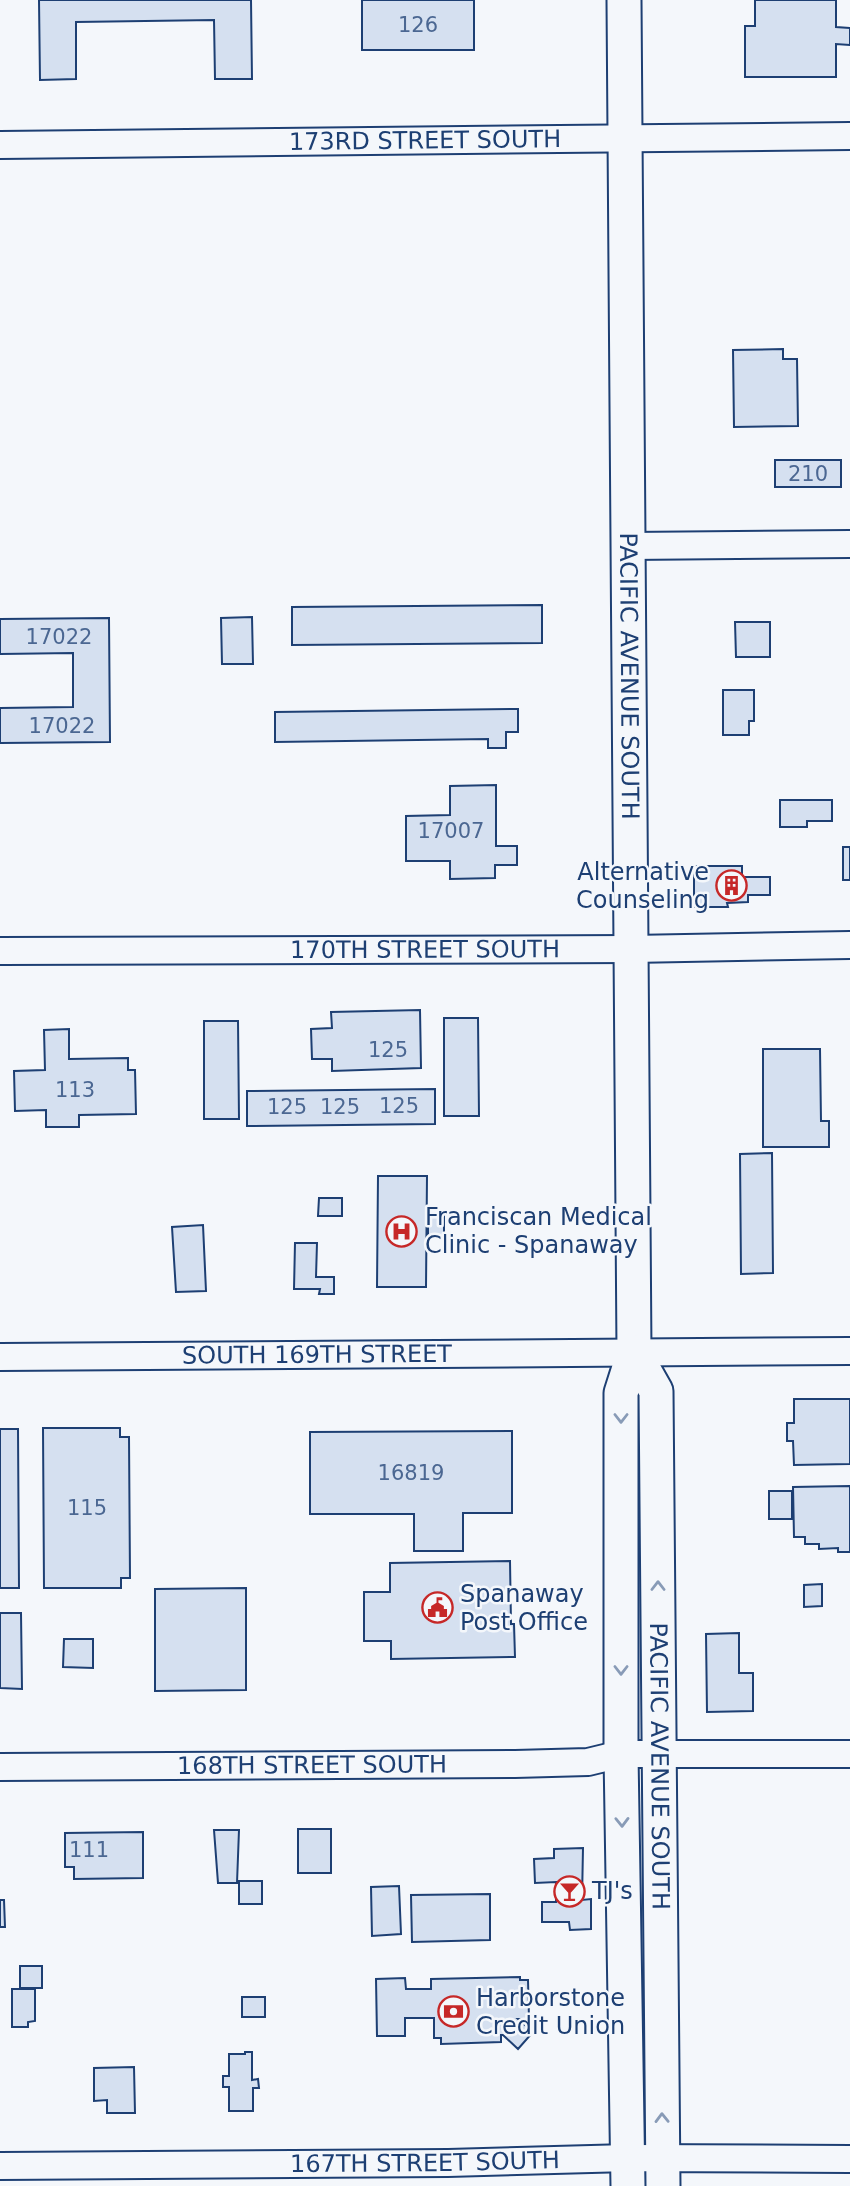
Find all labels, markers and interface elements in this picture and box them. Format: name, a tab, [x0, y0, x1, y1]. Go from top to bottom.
house number: 126	[398, 13, 438, 37]
street label: 173RD STREET SOUTH	[289, 125, 561, 156]
house number: 210	[788, 462, 828, 486]
street label: PACIFIC AVENUE SOUTH	[614, 532, 644, 820]
house number: 17022	[26, 625, 92, 649]
house number: 17022	[29, 714, 95, 738]
house number: 17007	[418, 819, 484, 843]
place label: Alternative Counseling	[576, 858, 709, 914]
building icon: Alternative Counseling	[715, 869, 749, 903]
street label: 170TH STREET SOUTH	[290, 935, 560, 964]
house number: 125	[368, 1038, 408, 1062]
house number: 113	[55, 1078, 95, 1102]
house number: 125	[379, 1094, 419, 1118]
house number: 125	[267, 1095, 307, 1119]
house number: 125	[320, 1095, 360, 1119]
place label: Franciscan Medical Clinic - Spanaway	[425, 1203, 652, 1259]
hospital icon: Franciscan Medical Clinic - Spanaway	[385, 1214, 419, 1248]
street label: SOUTH 169TH STREET	[182, 1340, 452, 1370]
one-way arrow	[613, 1413, 629, 1424]
house number: 16819	[378, 1461, 444, 1485]
house number: 115	[67, 1496, 107, 1520]
place label: Spanaway Post Office	[460, 1580, 588, 1636]
one-way arrow	[650, 1581, 666, 1591]
public building icon: Spanaway Post Office	[420, 1591, 454, 1625]
street label: PACIFIC AVENUE SOUTH	[644, 1622, 675, 1910]
one-way arrow	[613, 1665, 629, 1676]
street label: 168TH STREET SOUTH	[177, 1750, 447, 1780]
one-way arrow	[614, 1817, 630, 1828]
house number: 111	[69, 1838, 109, 1862]
bar icon: TJ's	[552, 1874, 586, 1908]
place label: TJ's	[591, 1877, 633, 1905]
place label: Harborstone Credit Union	[476, 1984, 625, 2040]
bank icon: Harborstone Credit Union	[436, 1995, 470, 2029]
one-way arrow	[654, 2112, 670, 2123]
street label: 167TH STREET SOUTH	[290, 2146, 560, 2178]

